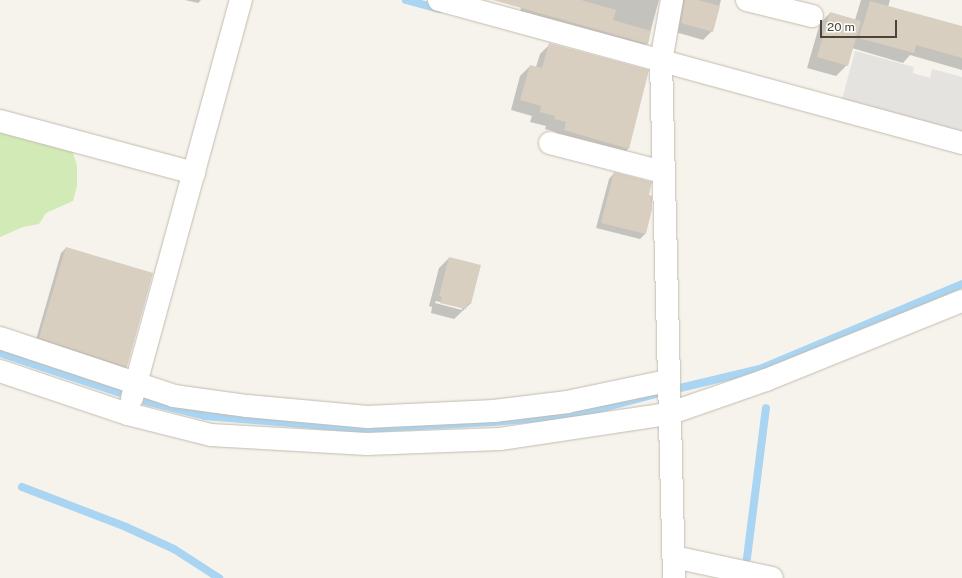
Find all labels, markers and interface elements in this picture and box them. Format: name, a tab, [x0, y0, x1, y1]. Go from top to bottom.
scale bar	[822, 12, 899, 38]
text: 20 m	[827, 20, 855, 34]

